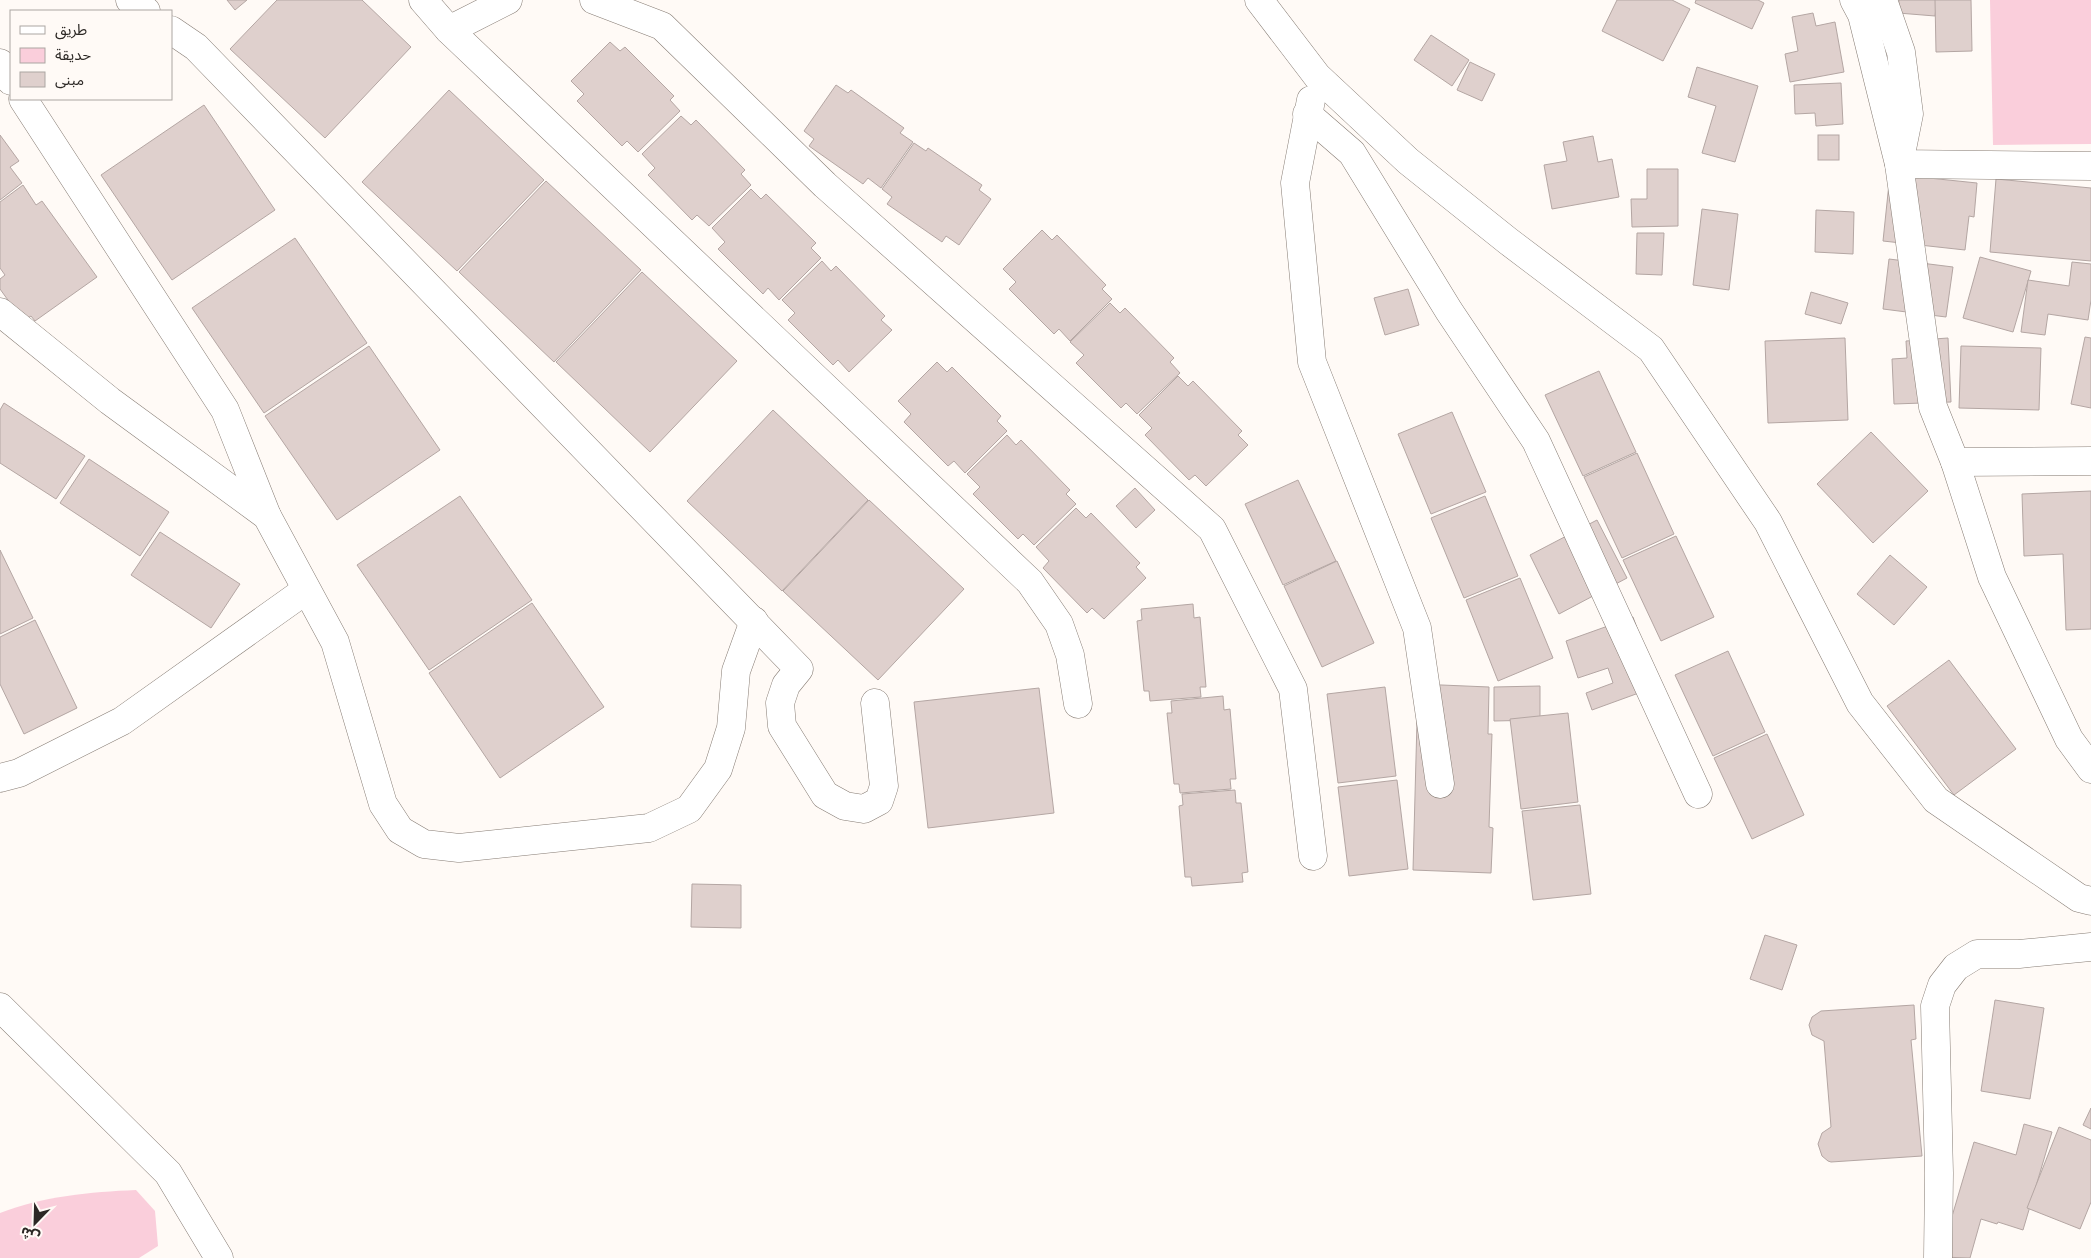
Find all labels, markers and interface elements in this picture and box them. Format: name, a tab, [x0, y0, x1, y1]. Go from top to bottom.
legend	[10, 10, 172, 100]
text: طريق	[55, 20, 87, 40]
text: حديقة	[55, 45, 91, 63]
text: مبنى	[55, 70, 84, 89]
north arrow	[10, 1198, 60, 1248]
text: ش	[18, 1224, 42, 1247]

